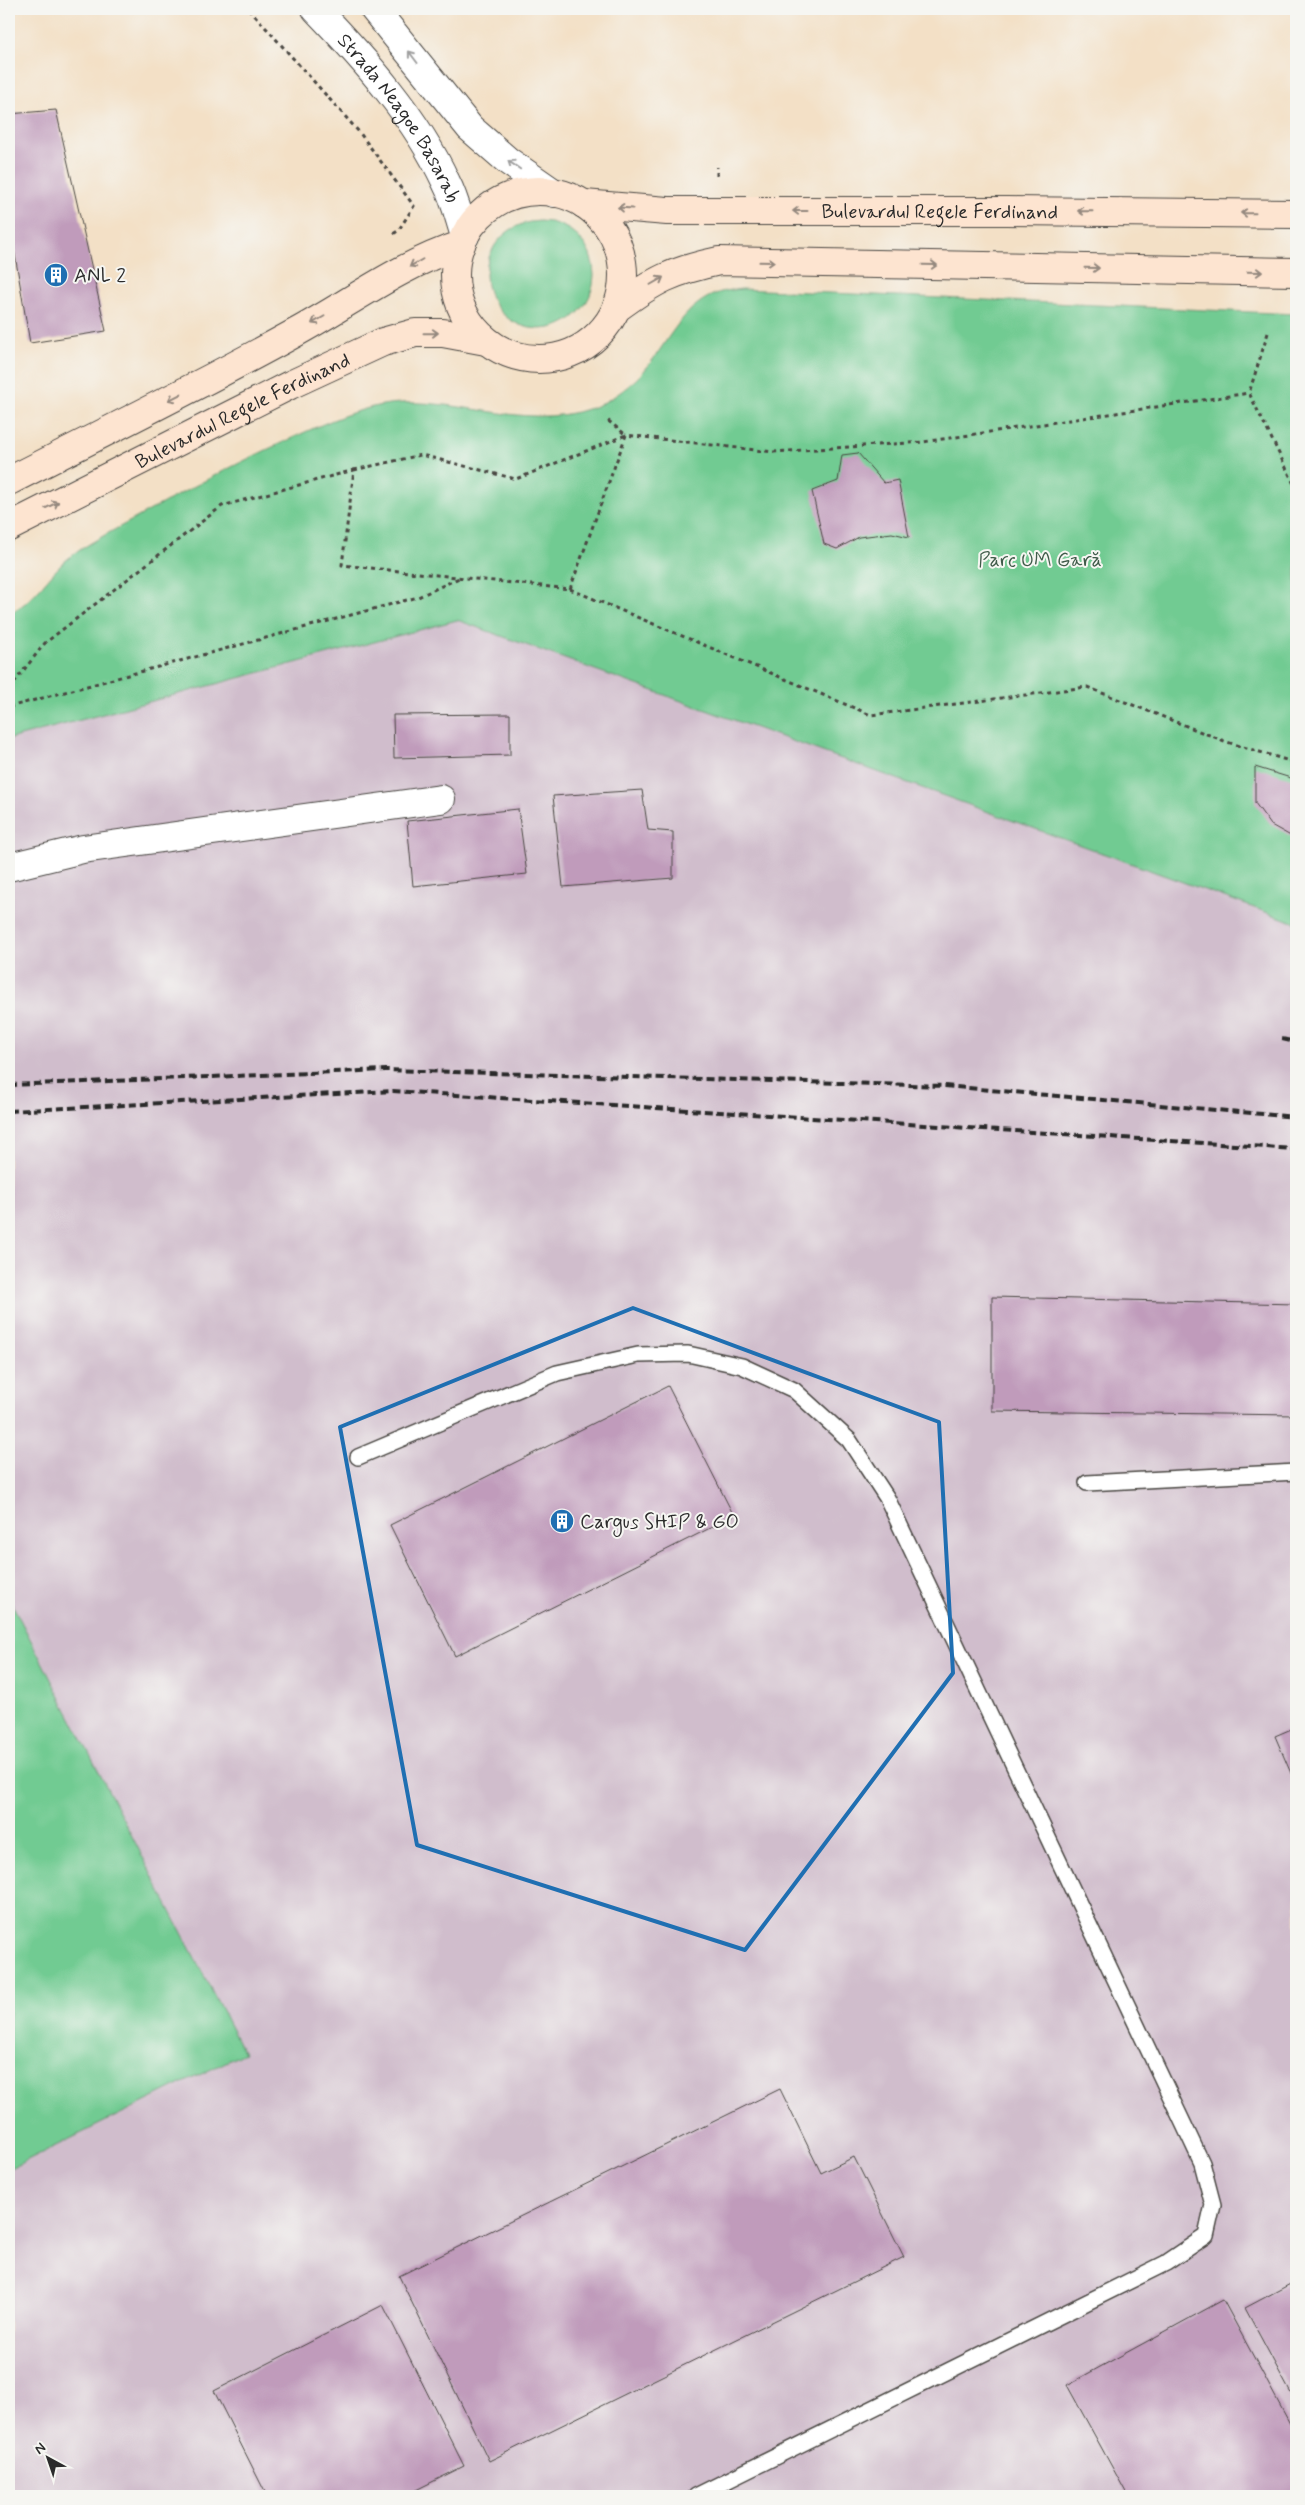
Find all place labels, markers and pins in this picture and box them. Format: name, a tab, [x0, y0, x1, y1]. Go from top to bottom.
building icon: ANL 2	[43, 262, 69, 288]
place label: ANL 2	[74, 263, 126, 290]
building icon: Cargus SHIP & GO	[549, 1508, 575, 1534]
place label: Cargus SHIP & GO	[580, 1509, 739, 1537]

